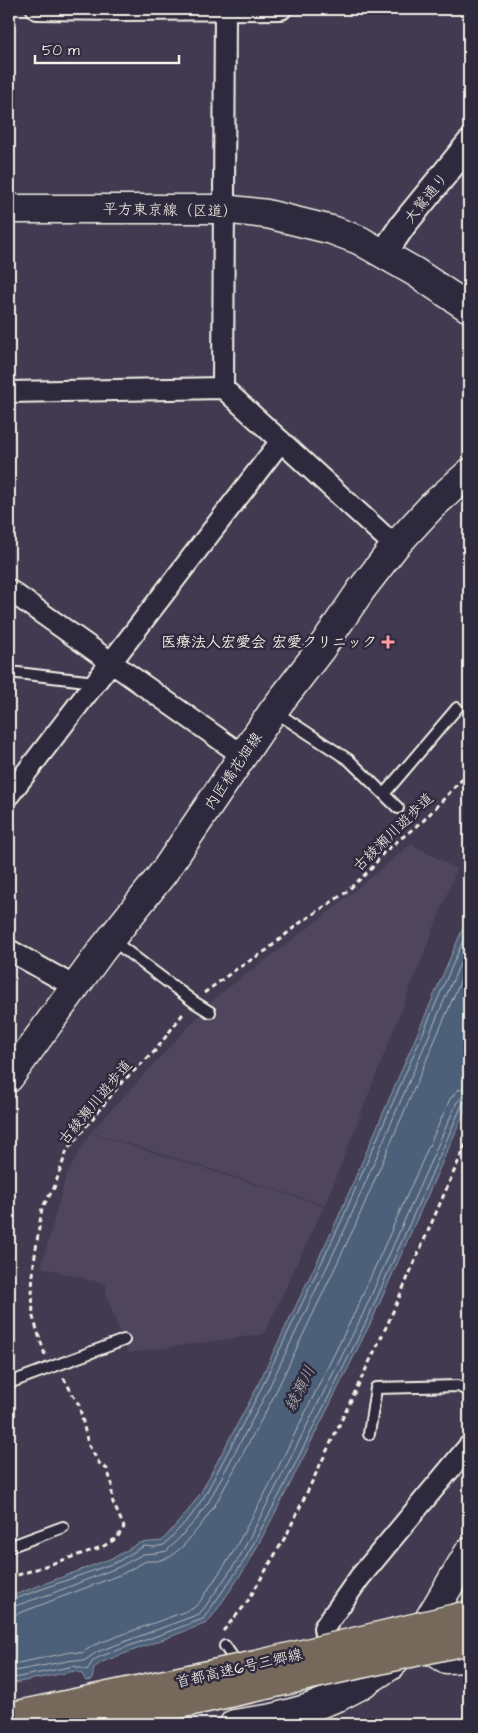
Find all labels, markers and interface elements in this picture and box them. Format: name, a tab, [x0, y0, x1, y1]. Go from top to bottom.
scale bar	[35, 32, 179, 64]
text: 50 m	[42, 40, 80, 61]
street label: 大鷲通り	[399, 168, 453, 228]
street label: 平方東京線（区道）	[102, 199, 238, 222]
place label: 医療法人宏愛会 宏愛クリニック	[161, 632, 377, 653]
marker: 医療法人宏愛会 宏愛クリニック	[381, 635, 395, 649]
street label: 内匠橋花畑線	[200, 728, 267, 814]
street label: 古綾瀬川遊歩道	[348, 788, 438, 876]
street label: 古綾瀬川遊歩道	[54, 1055, 137, 1149]
water label: 綾瀬川	[279, 1362, 321, 1415]
street label: 首都高速6号三郷線	[174, 1644, 305, 1693]

